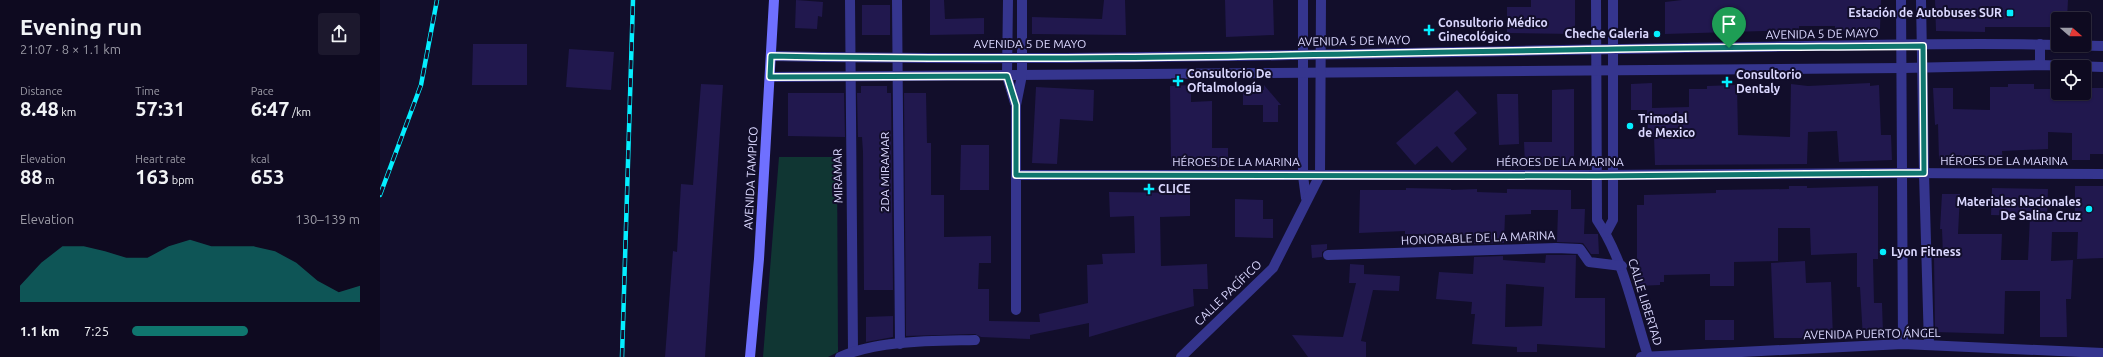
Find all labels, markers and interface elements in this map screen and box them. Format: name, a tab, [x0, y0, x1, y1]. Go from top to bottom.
place label: Estación de Autobuses SUR	[1848, 6, 2002, 19]
pin	[1712, 7.0, 1746, 48]
marker: Estación de Autobuses SUR	[2005, 8, 2015, 18]
north arrow	[2051, 12, 2091, 52]
map controls	[2051, 12, 2091, 100]
button: share	[318, 13, 360, 55]
icon: arrive	[1718, 13, 1740, 35]
text: Evening run	[20, 14, 142, 39]
place label: Consultorio Médico Ginecológico	[1438, 16, 1548, 43]
marker: Consultorio Médico Ginecológico	[1423, 24, 1435, 36]
street label: AVENIDA 5 DE MAYO	[1765, 26, 1878, 41]
place label: Cheche Galeria	[1565, 27, 1649, 40]
marker: Cheche Galeria	[1652, 29, 1662, 39]
street label: AVENIDA 5 DE MAYO	[1297, 33, 1410, 48]
street label: AVENIDA 5 DE MAYO	[974, 37, 1086, 50]
text: 21:07 · 8 × 1.1 km	[20, 42, 121, 56]
button: locate	[2051, 60, 2091, 100]
place label: Consultorio De Oftalmología	[1187, 67, 1271, 94]
place label: Consultorio Dentaly	[1736, 68, 1802, 95]
marker: Consultorio De Oftalmología	[1172, 75, 1184, 87]
marker: Consultorio Dentaly	[1721, 76, 1733, 88]
text: Distance	[20, 85, 63, 97]
text: Time	[135, 85, 160, 97]
text: Pace	[251, 85, 274, 97]
text: 8.48	[20, 97, 59, 120]
text: 57:31	[135, 97, 185, 120]
text: 6:47	[251, 97, 289, 120]
text: km	[59, 106, 76, 118]
text: /km	[289, 106, 311, 118]
place label: Trimodal de Mexico	[1638, 112, 1695, 139]
marker: Trimodal de Mexico	[1625, 121, 1635, 131]
street label: AVENIDA TAMPICO	[741, 126, 760, 230]
street label: 2DA MIRAMAR	[878, 131, 891, 212]
street label: MIRAMAR	[831, 148, 844, 204]
text: Elevation	[20, 153, 66, 165]
text: Heart rate	[135, 153, 186, 165]
text: kcal	[251, 153, 270, 165]
street label: HÉROES DE LA MARINA	[1940, 154, 2068, 167]
street label: HÉROES DE LA MARINA	[1172, 155, 1300, 168]
street label: HÉROES DE LA MARINA	[1496, 155, 1624, 168]
text: 88	[20, 165, 43, 188]
text: 163	[135, 165, 169, 188]
text: 653	[251, 165, 285, 188]
text: m	[43, 174, 55, 186]
text: bpm	[169, 174, 194, 186]
place label: CLICE	[1158, 182, 1191, 195]
marker: CLICE	[1143, 183, 1155, 195]
place label: Materiales Nacionales De Salina Cruz	[1956, 195, 2081, 222]
marker: Materiales Nacionales De Salina Cruz	[2084, 204, 2094, 214]
text: Elevation	[20, 212, 74, 226]
text: 130–139 m	[295, 212, 360, 226]
street label: HONORABLE DE LA MARINA	[1401, 228, 1556, 247]
place label: Lyon Fitness	[1891, 245, 1961, 258]
marker: Lyon Fitness	[1878, 247, 1888, 257]
street label: CALLE PACÍFICO	[1192, 257, 1264, 328]
street label: CALLE LIBERTAD	[1626, 257, 1665, 347]
text: 1.1 km	[20, 324, 59, 338]
text: 7:25	[84, 324, 109, 338]
street label: AVENIDA PUERTO ÁNGEL	[1803, 326, 1941, 341]

